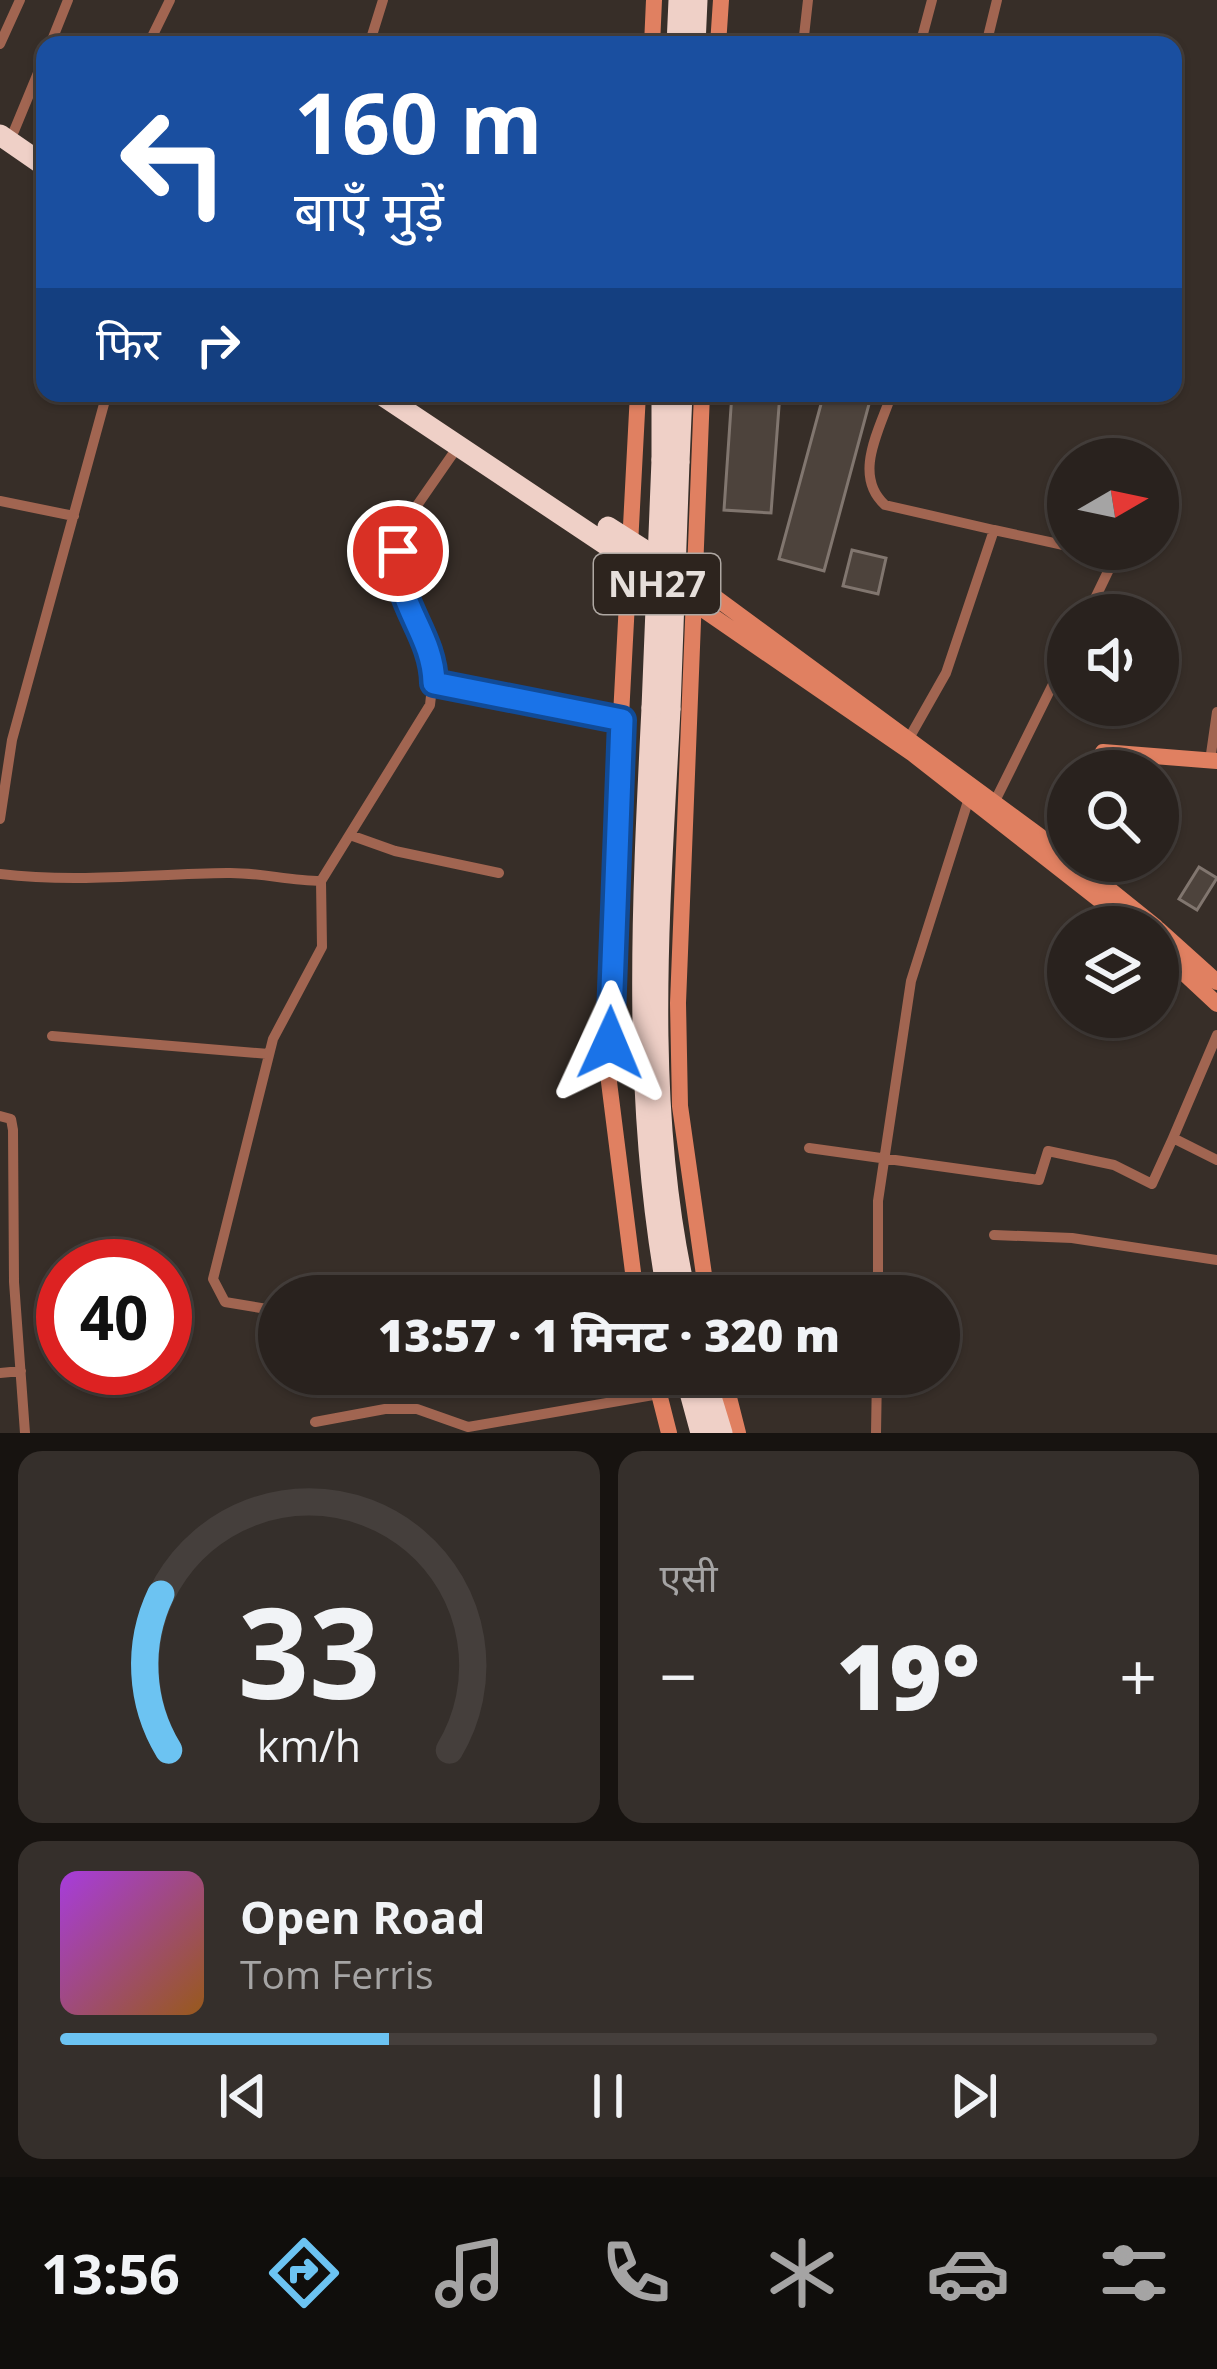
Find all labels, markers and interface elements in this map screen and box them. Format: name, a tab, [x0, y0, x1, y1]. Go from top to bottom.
text: 160 m	[294, 64, 542, 179]
icon: left	[96, 84, 252, 240]
text: बाएँ मुड़ें	[294, 173, 444, 247]
text: फिर	[96, 312, 161, 373]
icon: right	[185, 312, 251, 378]
north arrow	[1047, 438, 1179, 570]
map controls	[1047, 438, 1179, 1038]
pin	[347, 500, 449, 602]
icon: arrive	[365, 518, 431, 584]
road number: NH27	[594, 554, 720, 614]
button: sound	[1047, 594, 1179, 726]
button: search	[1047, 750, 1179, 882]
button: layers	[1047, 906, 1179, 1038]
position arrow	[547, 980, 673, 1106]
speed limit sign: 40	[36, 1239, 192, 1395]
text: 13:57 · 1 मिनट · 320 m	[378, 1304, 840, 1365]
text: एसी	[660, 1550, 718, 1603]
text: 33	[237, 1566, 380, 1736]
text: 19°	[837, 1614, 980, 1736]
text: −	[660, 1630, 697, 1720]
text: +	[1119, 1630, 1157, 1720]
text: km/h	[257, 1716, 361, 1775]
text: Open Road	[240, 1886, 485, 1947]
text: Tom Ferris	[240, 1947, 434, 2000]
icon: previous	[210, 2063, 276, 2129]
icon: pause	[575, 2063, 641, 2129]
icon: next	[941, 2063, 1007, 2129]
icon: directions	[262, 2231, 346, 2315]
icon: music	[428, 2231, 512, 2315]
icon: phone	[594, 2231, 678, 2315]
icon: climate	[760, 2231, 844, 2315]
icon: car	[926, 2231, 1010, 2315]
icon: filters	[1092, 2231, 1176, 2315]
text: 13:56	[41, 2236, 180, 2310]

